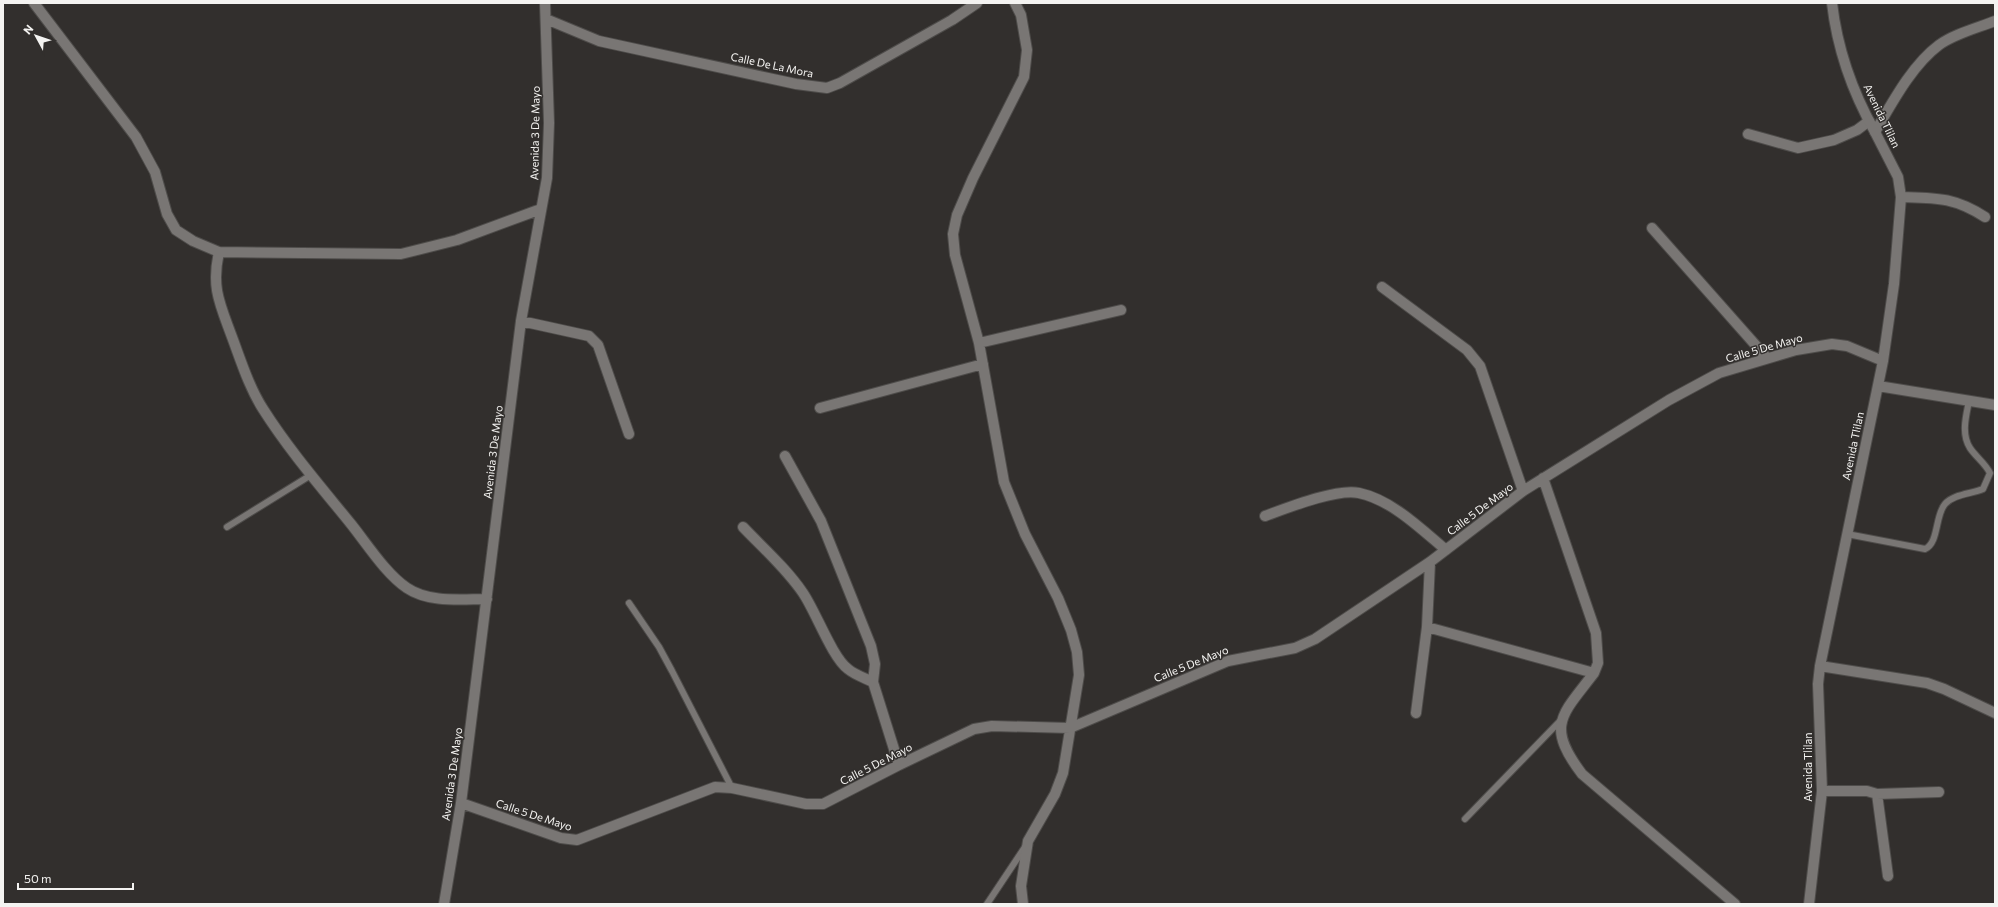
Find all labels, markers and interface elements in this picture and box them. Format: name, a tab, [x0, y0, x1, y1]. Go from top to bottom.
north arrow	[16, 16, 56, 56]
text: N	[20, 22, 36, 37]
street label: Calle De La Mora	[730, 49, 815, 80]
street label: Avenida Tlilan	[1861, 82, 1903, 150]
street label: Avenida 3 De Mayo	[527, 85, 542, 180]
street label: Calle 5 De Mayo	[1724, 330, 1804, 365]
street label: Avenida 3 De Mayo	[480, 404, 505, 500]
street label: Avenida Tlilan	[1839, 411, 1866, 481]
street label: Calle 5 De Mayo	[1444, 479, 1516, 538]
street label: Calle 5 De Mayo	[1152, 642, 1230, 684]
street label: Avenida 3 De Mayo	[439, 726, 465, 822]
street label: Avenida Tlilan	[1801, 732, 1814, 802]
street label: Calle 5 De Mayo	[837, 740, 914, 787]
street label: Calle 5 De Mayo	[494, 796, 574, 833]
scale bar	[18, 865, 133, 891]
text: 50 m	[24, 871, 52, 885]

